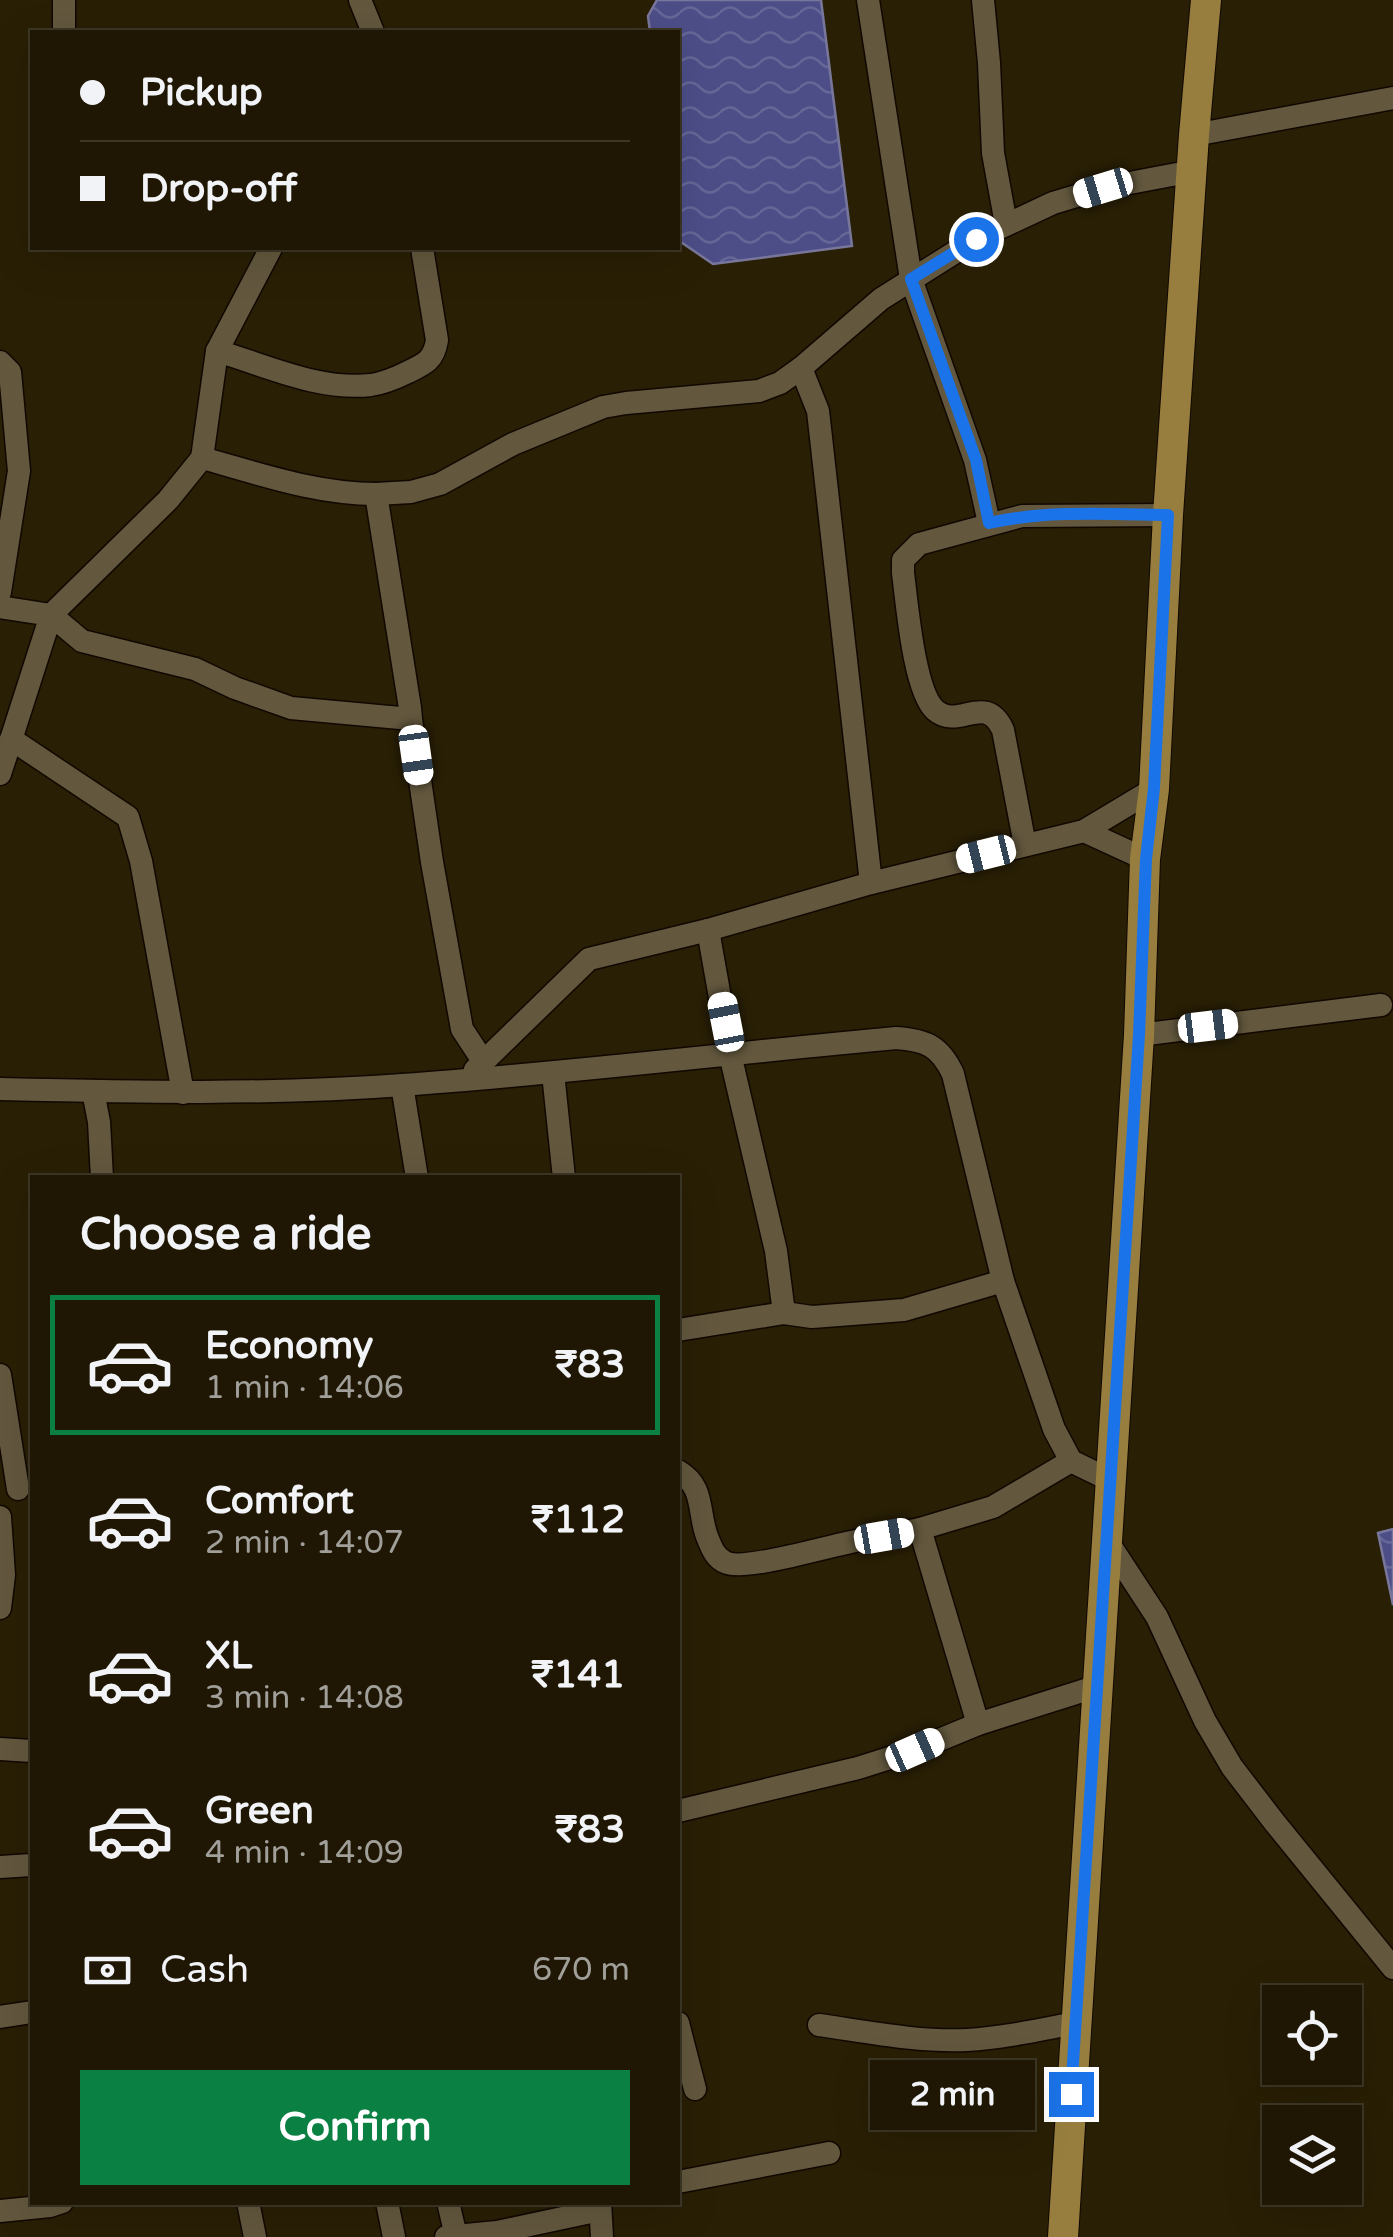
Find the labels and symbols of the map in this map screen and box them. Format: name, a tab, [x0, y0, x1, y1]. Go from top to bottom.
car	[1070, 165, 1136, 211]
route start	[954, 217, 999, 262]
car	[397, 723, 435, 787]
car	[953, 832, 1019, 876]
car	[706, 990, 746, 1054]
car	[1176, 1007, 1240, 1045]
car	[852, 1516, 916, 1556]
car	[881, 1724, 949, 1776]
callout: 2 min	[871, 2059, 1036, 2129]
route end	[1049, 2072, 1094, 2117]

